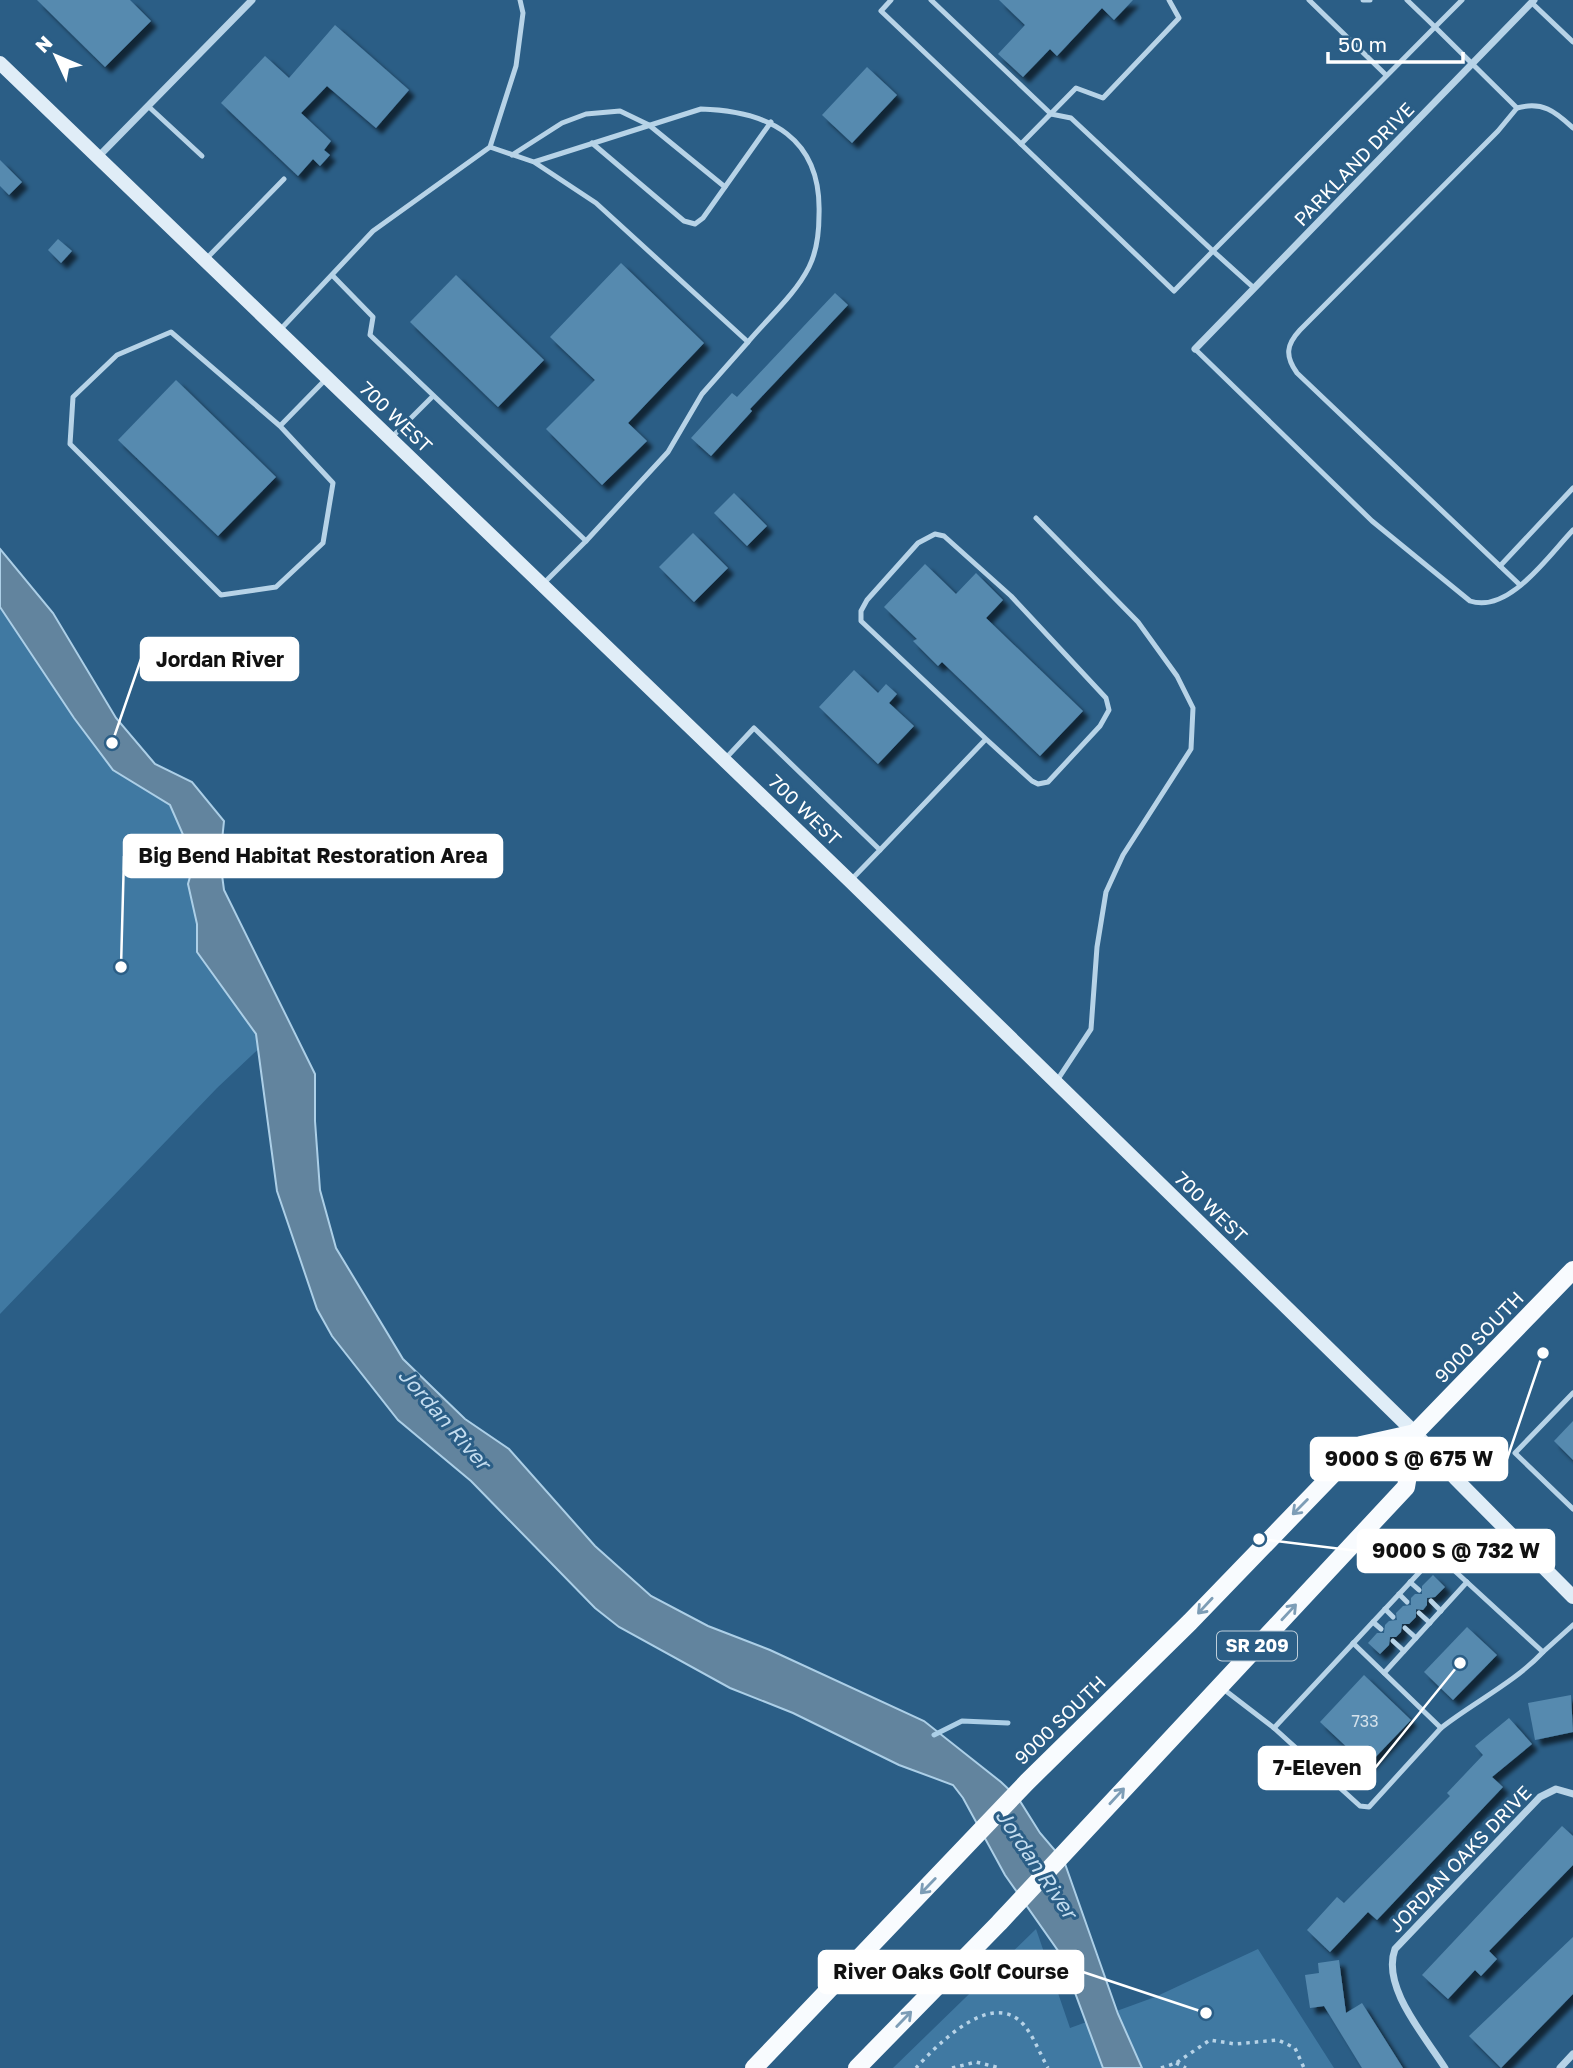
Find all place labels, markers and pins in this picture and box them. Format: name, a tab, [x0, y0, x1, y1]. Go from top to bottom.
callout: Jordan River	[141, 638, 298, 680]
callout: Big Bend Habitat Restoration Area	[124, 835, 502, 877]
callout: 9000 S @ 675 W	[1311, 1438, 1507, 1480]
callout: 9000 S @ 732 W	[1358, 1530, 1554, 1572]
callout: 7-Eleven	[1259, 1747, 1375, 1789]
callout: River Oaks Golf Course	[819, 1951, 1083, 1993]

